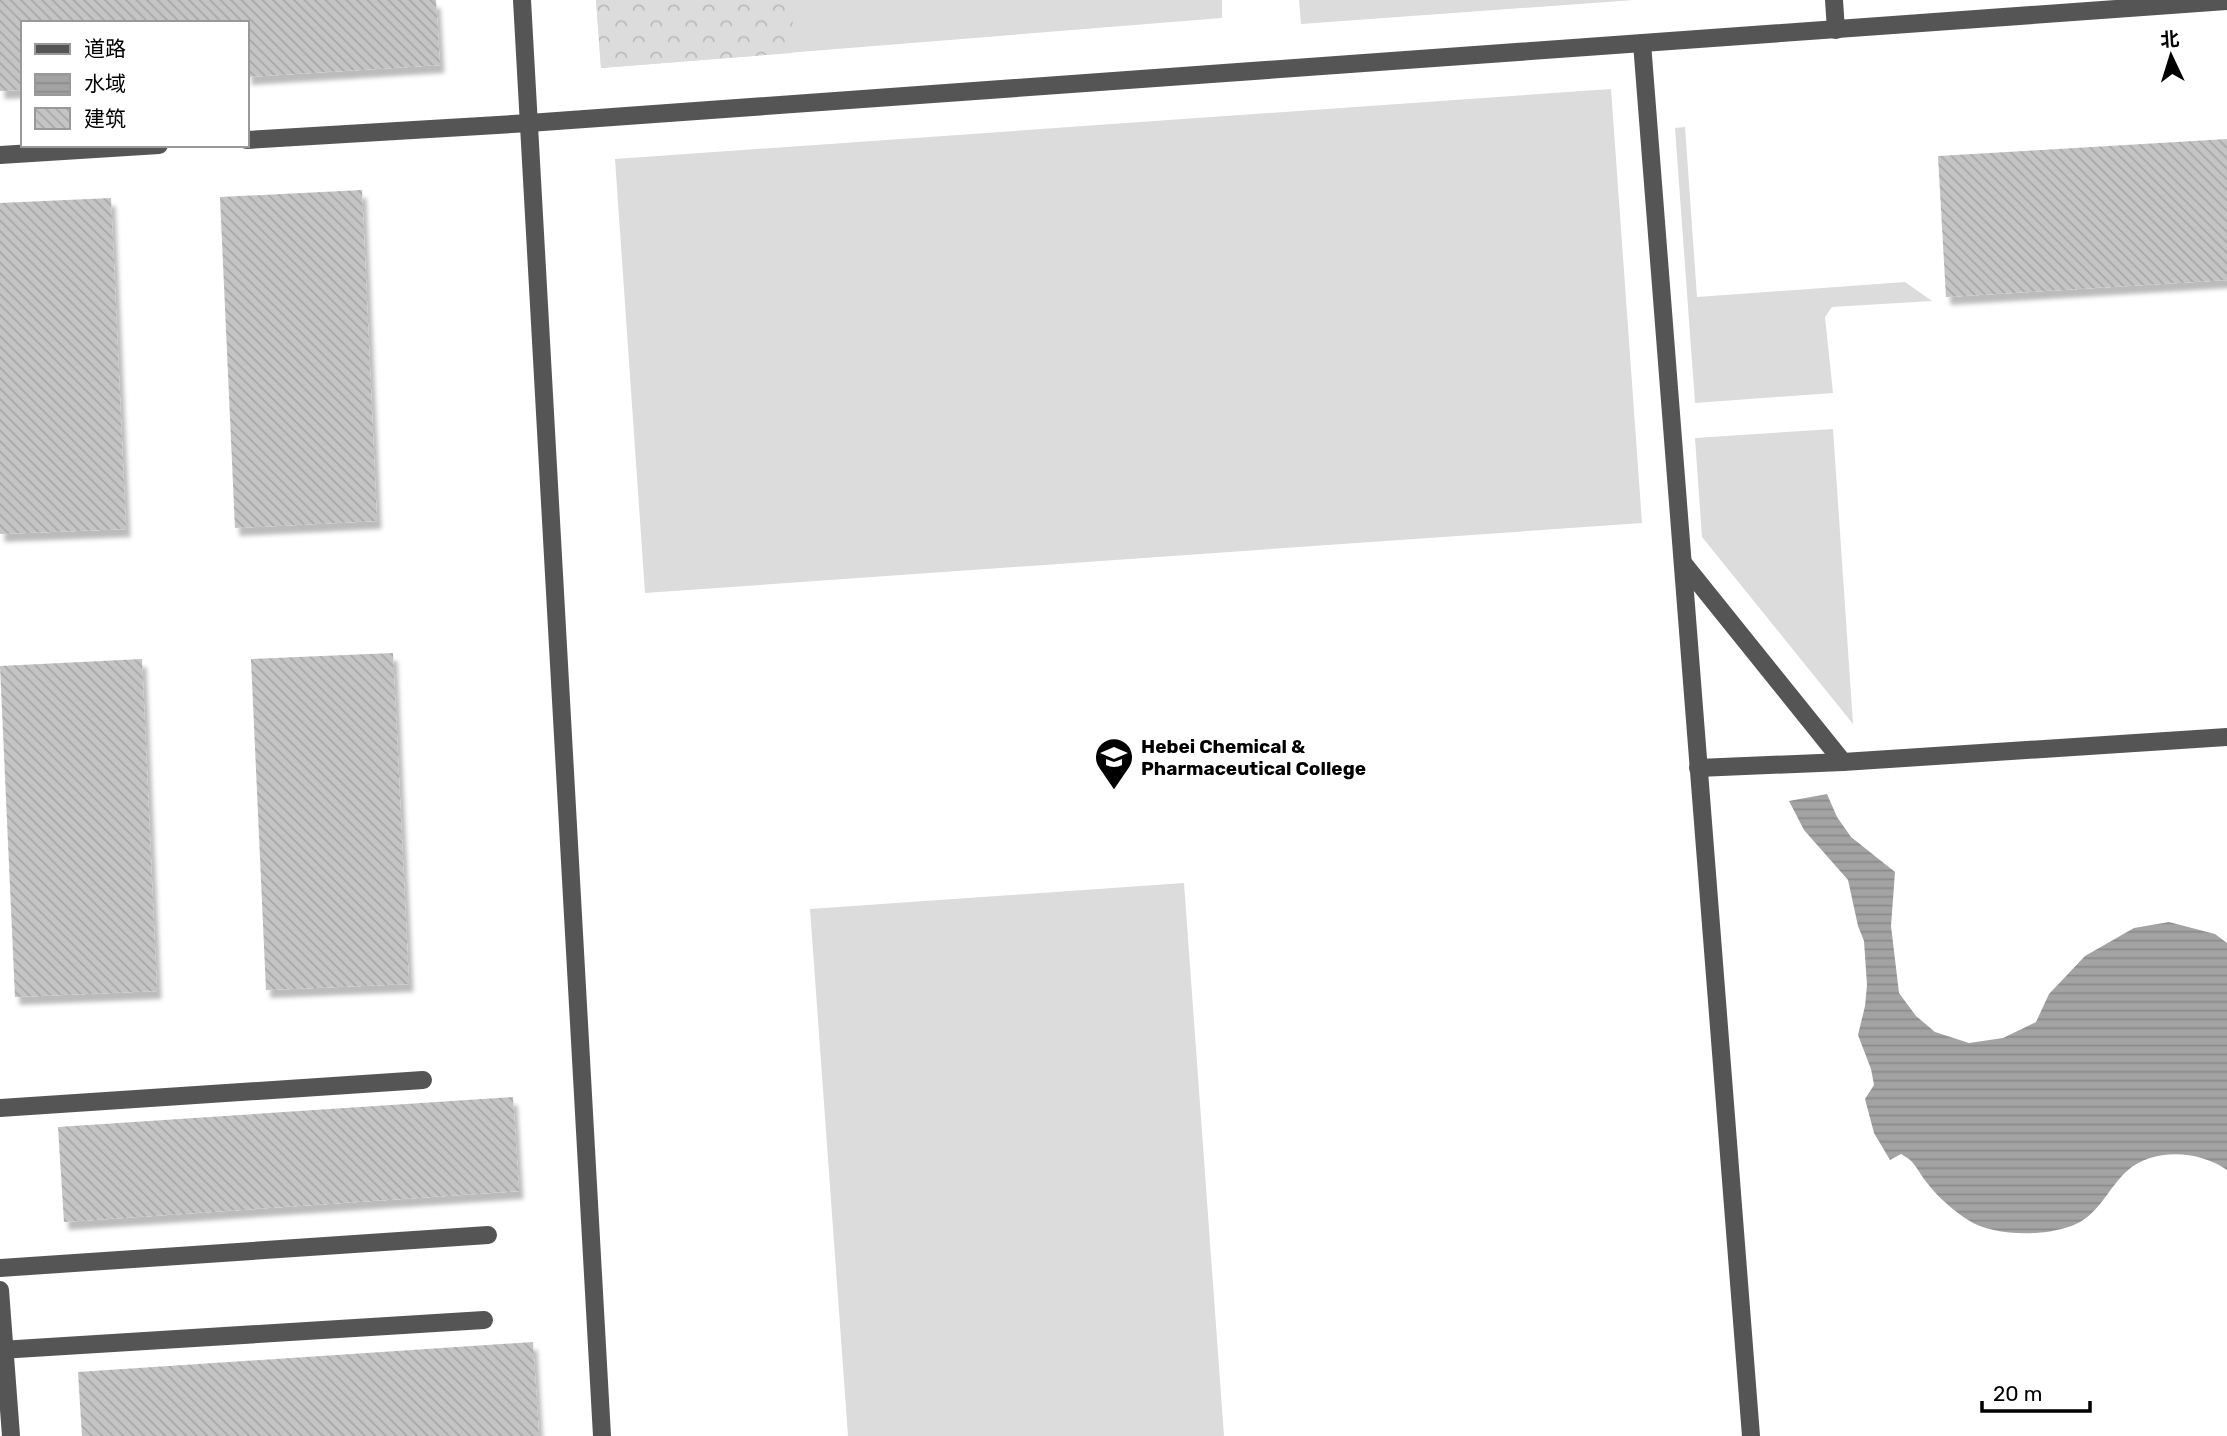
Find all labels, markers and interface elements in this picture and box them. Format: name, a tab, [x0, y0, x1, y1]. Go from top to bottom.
legend	[21, 21, 248, 147]
north arrow	[2136, 21, 2206, 91]
text: 北	[2160, 27, 2180, 52]
text: 道路	[84, 36, 126, 61]
text: 水域	[84, 71, 126, 96]
text: 建筑	[84, 106, 126, 131]
place label: Hebei Chemical & Pharmaceutical College	[1141, 735, 1366, 780]
school or university icon: Hebei Chemical & Pharmaceutical College	[1093, 736, 1135, 791]
scale bar	[1982, 1370, 2090, 1414]
text: 20 m	[1993, 1381, 2042, 1406]

